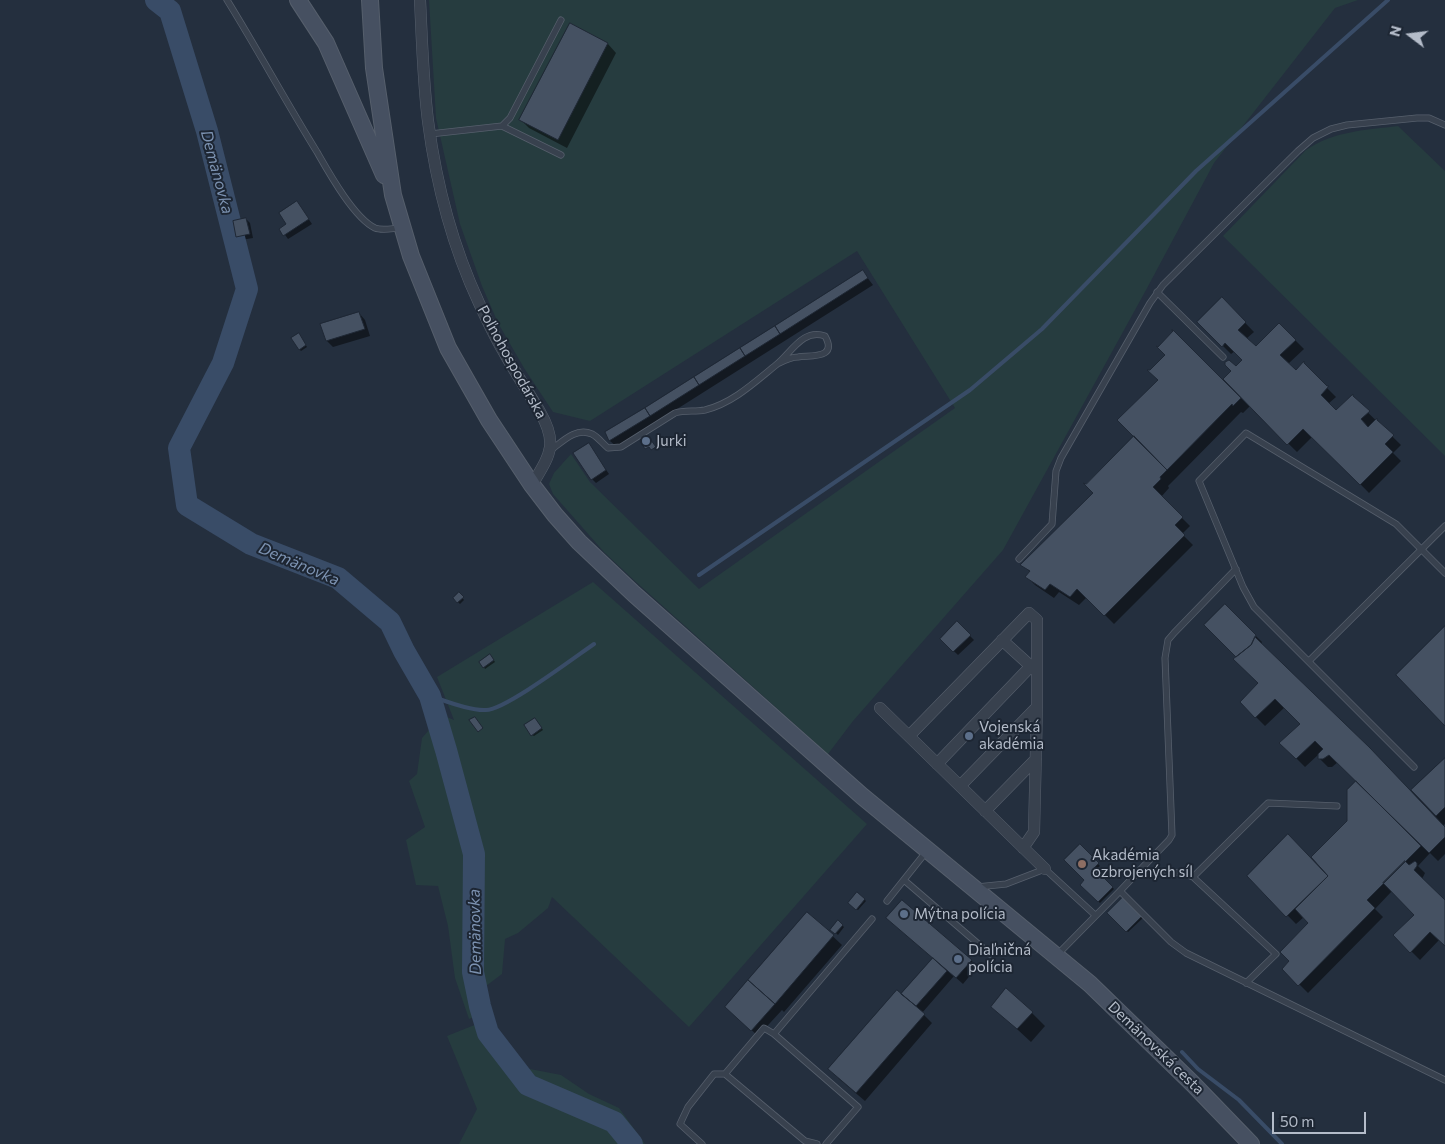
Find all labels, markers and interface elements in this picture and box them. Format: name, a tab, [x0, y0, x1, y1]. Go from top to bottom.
north arrow	[1385, 10, 1435, 60]
text: N	[1385, 24, 1405, 38]
water label: Demänovka	[197, 128, 237, 216]
street label: Poľnohospodárska	[473, 302, 551, 422]
place label: Jurki	[656, 432, 687, 450]
marker: Jurki	[640, 435, 652, 447]
water label: Demänovka	[256, 538, 342, 590]
place label: Vojenská akadémia	[979, 718, 1044, 753]
marker: Vojenská akadémia	[963, 730, 975, 742]
place label: Akadémia ozbrojených síl	[1092, 846, 1193, 881]
marker: Akadémia ozbrojených síl	[1076, 858, 1088, 870]
water label: Demänovka	[465, 889, 485, 975]
place label: Mýtna polícia	[914, 905, 1006, 923]
marker: Mýtna polícia	[898, 908, 910, 920]
place label: Diaľničná polícia	[968, 941, 1031, 976]
marker: Diaľničná polícia	[952, 953, 964, 965]
street label: Demänovská cesta	[1104, 998, 1208, 1098]
scale bar	[1275, 1102, 1369, 1134]
text: 50 m	[1280, 1112, 1314, 1130]

